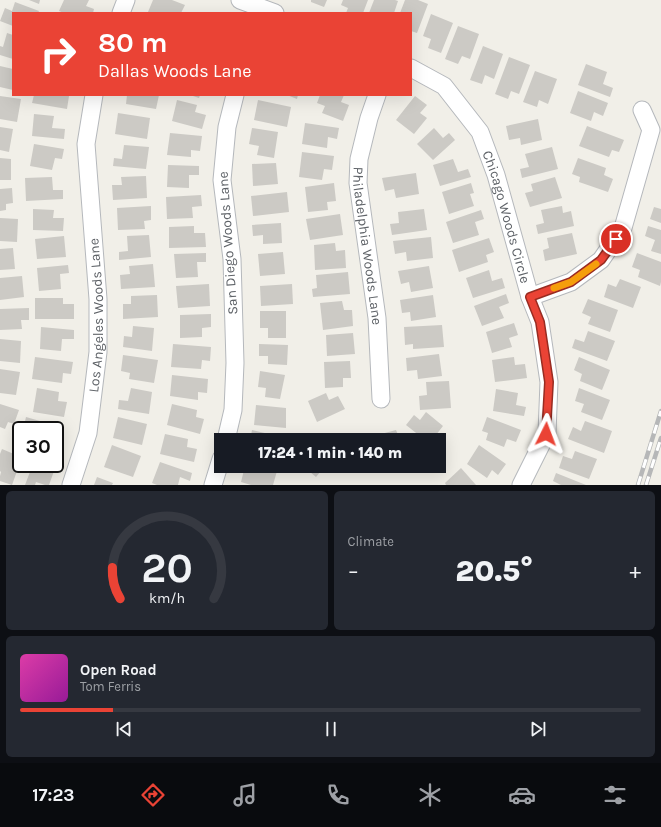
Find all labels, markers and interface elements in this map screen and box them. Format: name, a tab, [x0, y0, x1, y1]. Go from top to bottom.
text: 80 m	[98, 26, 167, 59]
icon: right	[32, 28, 84, 80]
text: Dallas Woods Lane	[98, 60, 252, 82]
street label: Chicago Woods Circle	[479, 148, 534, 285]
street label: Philadelphia Woods Lane	[350, 166, 386, 325]
street label: San Diego Woods Lane	[215, 171, 241, 315]
pin	[599, 222, 633, 256]
icon: arrive	[605, 228, 627, 250]
street label: Los Angeles Woods Lane	[85, 238, 107, 393]
position arrow	[525, 413, 567, 455]
speed limit sign: 30	[12, 421, 64, 473]
text: 17:24 · 1 min · 140 m	[258, 444, 402, 462]
text: Climate	[348, 534, 394, 549]
text: 20	[141, 543, 192, 591]
text: 20.5°	[455, 553, 533, 589]
text: −	[348, 558, 359, 584]
text: +	[629, 558, 641, 584]
text: km/h	[149, 589, 185, 606]
text: Open Road	[80, 661, 157, 679]
text: Tom Ferris	[80, 679, 141, 694]
icon: previous	[113, 718, 135, 740]
icon: pause	[320, 718, 342, 740]
icon: next	[527, 718, 549, 740]
icon: directions	[139, 781, 167, 809]
icon: music	[231, 781, 259, 809]
icon: phone	[324, 781, 352, 809]
icon: climate	[416, 781, 444, 809]
icon: car	[508, 781, 536, 809]
icon: filters	[601, 781, 629, 809]
text: 17:23	[32, 784, 75, 806]

